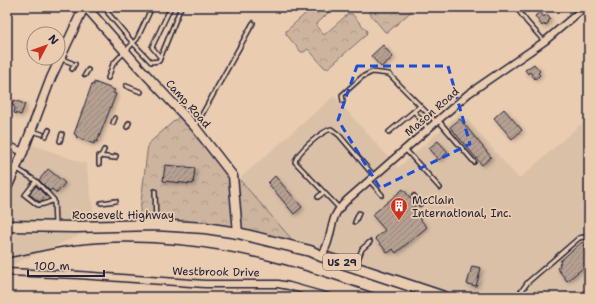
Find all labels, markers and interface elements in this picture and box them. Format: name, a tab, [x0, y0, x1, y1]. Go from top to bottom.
north arrow	[26, 26, 66, 66]
text: N	[45, 32, 62, 48]
street label: Camp Road	[162, 77, 214, 132]
street label: Mason Road	[402, 84, 462, 140]
place label: McClain International, Inc.	[412, 193, 511, 221]
building icon: McClain International, Inc.	[389, 196, 409, 221]
street label: Roosevelt Highway	[72, 208, 174, 223]
scale bar	[28, 252, 104, 278]
road number: US 29	[323, 254, 361, 270]
text: 100 m	[34, 258, 70, 274]
street label: Westbrook Drive	[172, 264, 260, 280]

